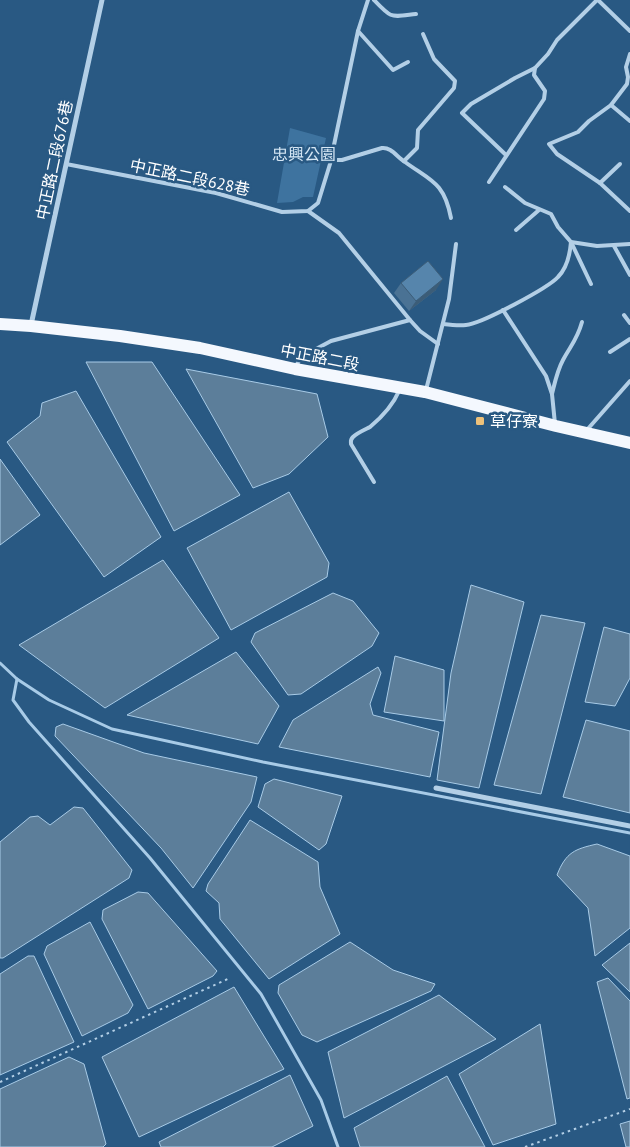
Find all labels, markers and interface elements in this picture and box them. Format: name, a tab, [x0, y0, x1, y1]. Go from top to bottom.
street label: 中正路二段676巷	[32, 98, 76, 222]
park label: 忠興公園	[272, 144, 336, 164]
street label: 中正路二段628巷	[128, 155, 252, 199]
street label: 中正路二段	[279, 340, 361, 374]
place label: 草仔寮	[490, 411, 538, 431]
marker: 草仔寮	[474, 415, 486, 427]

